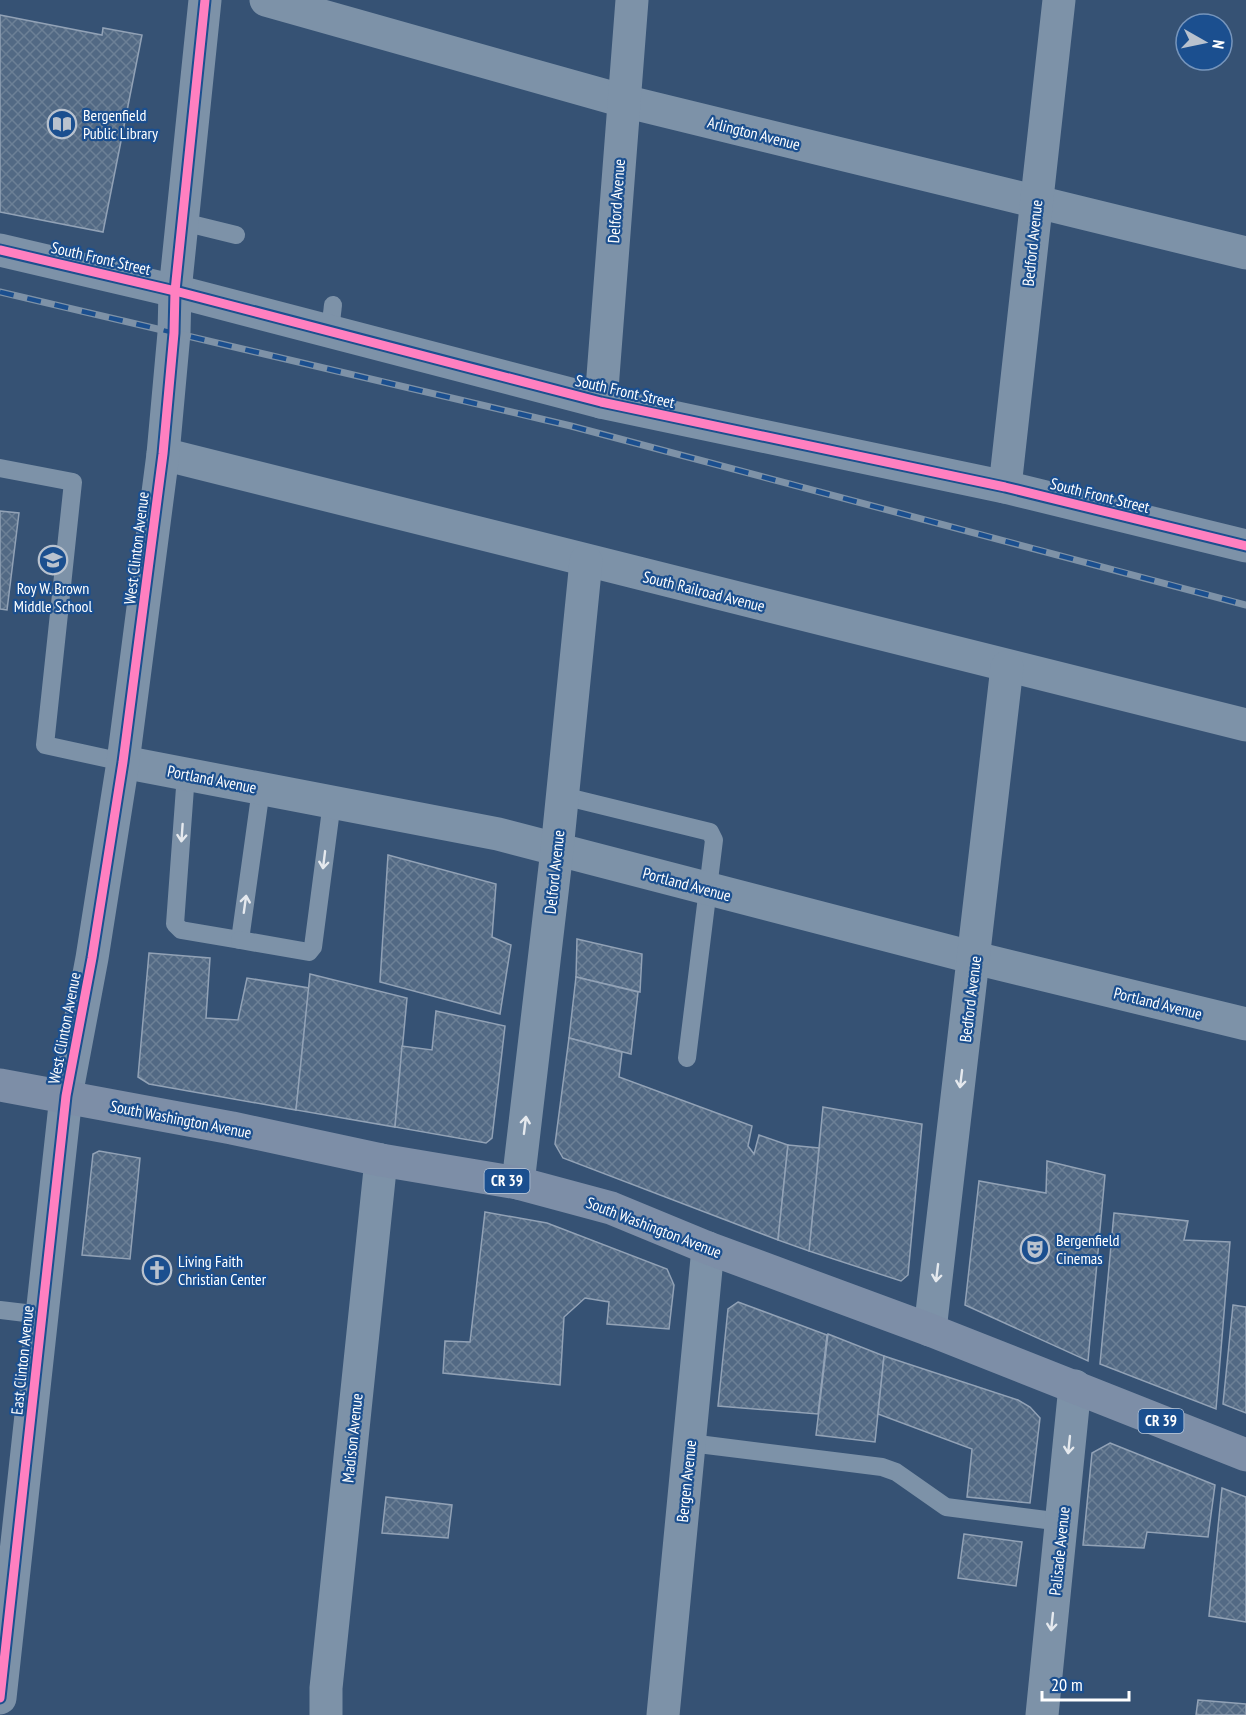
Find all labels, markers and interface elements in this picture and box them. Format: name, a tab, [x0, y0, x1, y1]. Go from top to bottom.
north arrow	[1174, 12, 1234, 72]
text: N	[1208, 39, 1229, 50]
place label: Bergenfield Public Library	[83, 105, 158, 143]
library icon: Bergenfield Public Library	[46, 108, 78, 140]
street label: Arlington Avenue	[706, 112, 802, 154]
street label: Delford Avenue	[603, 158, 629, 244]
street label: Bedford Avenue	[1018, 199, 1046, 287]
street label: South Front Street	[49, 237, 153, 279]
street label: South Front Street	[573, 370, 677, 412]
street label: South Front Street	[1048, 473, 1152, 517]
street label: West Clinton Avenue	[119, 491, 153, 605]
school or university icon: Roy W. Brown Middle School	[37, 544, 69, 576]
street label: South Railroad Avenue	[641, 566, 767, 616]
place label: Roy W. Brown Middle School	[14, 578, 92, 616]
street label: Portland Avenue	[166, 761, 258, 797]
one-way arrow	[176, 822, 187, 842]
street label: Delford Avenue	[540, 829, 568, 915]
one-way arrow	[318, 850, 329, 869]
street label: Portland Avenue	[641, 863, 733, 905]
one-way arrow	[239, 895, 250, 915]
street label: Bedford Avenue	[955, 955, 985, 1043]
street label: West Clinton Avenue	[43, 971, 85, 1085]
street label: Portland Avenue	[1112, 982, 1204, 1024]
one-way arrow	[955, 1069, 966, 1089]
street label: South Washington Avenue	[109, 1096, 253, 1142]
one-way arrow	[519, 1116, 530, 1135]
road number: CR 39	[484, 1169, 530, 1193]
street label: South Washington Avenue	[583, 1192, 725, 1262]
place label: Bergenfield Cinemas	[1056, 1230, 1119, 1268]
theatre icon: Bergenfield Cinemas	[1019, 1233, 1051, 1265]
place label: Living Faith Christian Center	[178, 1251, 267, 1289]
church icon: Living Faith Christian Center	[141, 1254, 173, 1286]
one-way arrow	[931, 1262, 942, 1282]
street label: East Clinton Avenue	[6, 1304, 38, 1416]
street label: Madison Avenue	[337, 1392, 367, 1484]
road number: CR 39	[1138, 1409, 1184, 1433]
one-way arrow	[1063, 1434, 1074, 1454]
street label: Bergen Avenue	[672, 1439, 700, 1523]
street label: Palisade Avenue	[1044, 1506, 1074, 1596]
one-way arrow	[1046, 1611, 1057, 1631]
scale bar	[1042, 1664, 1129, 1702]
text: 20 m	[1051, 1673, 1083, 1696]

